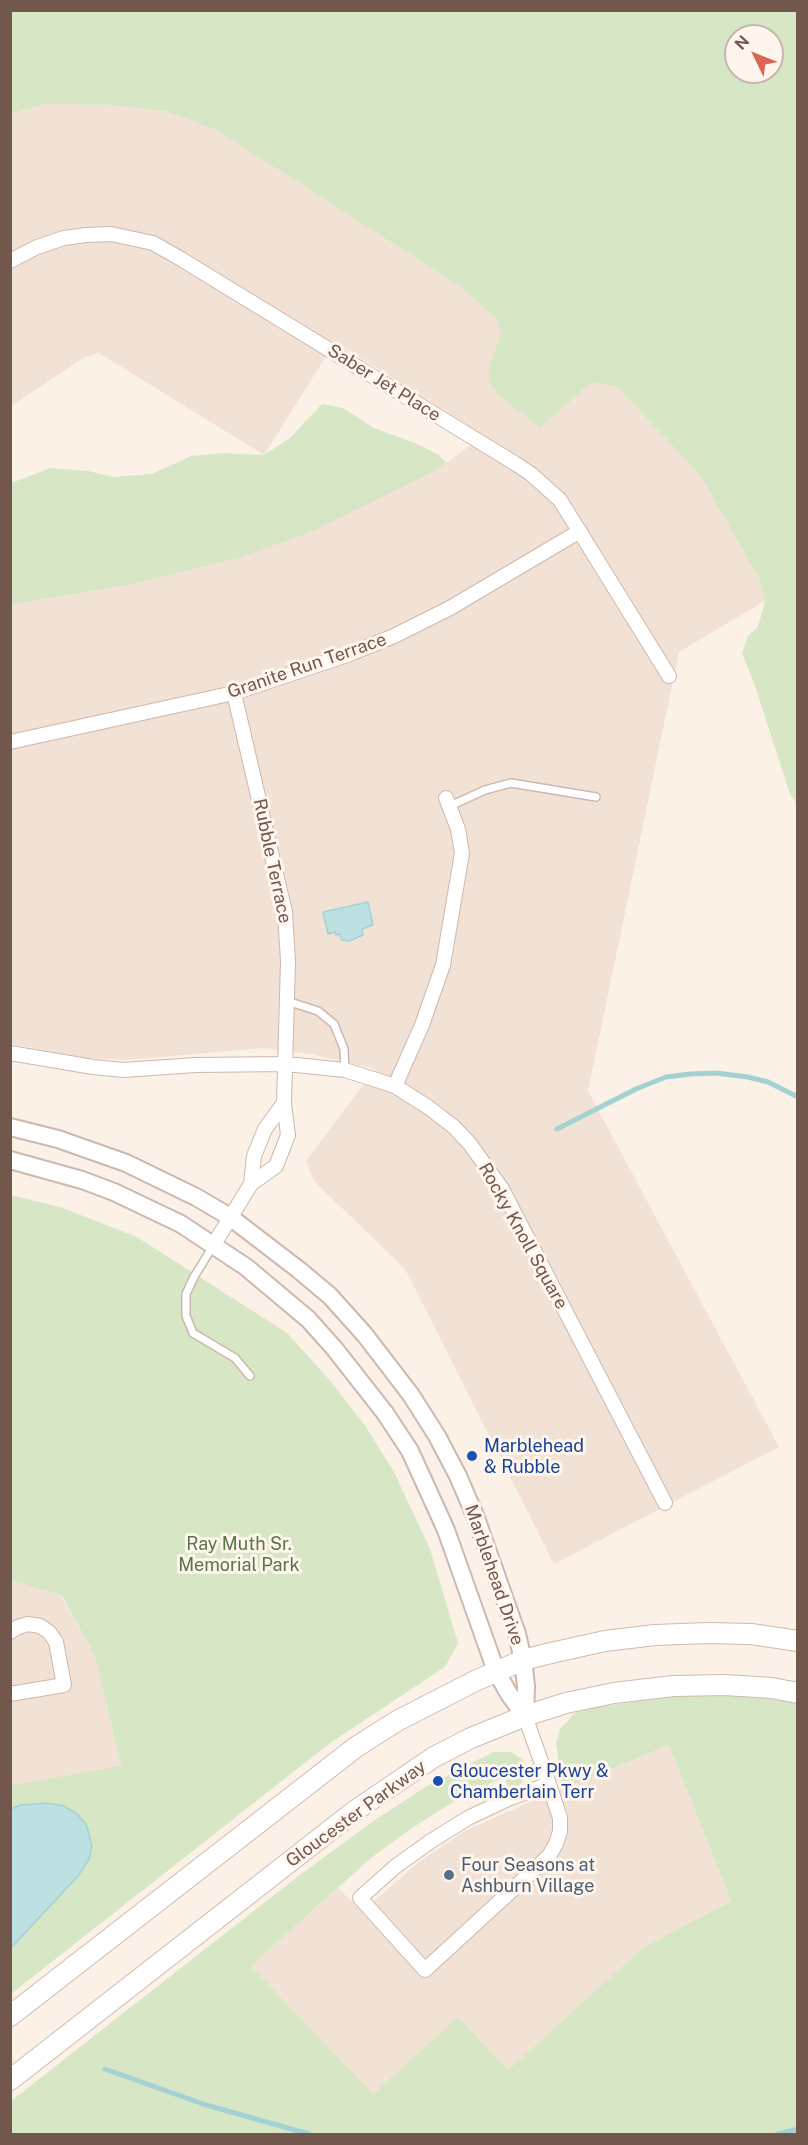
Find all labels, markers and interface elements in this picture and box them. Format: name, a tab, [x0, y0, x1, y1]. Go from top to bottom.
north arrow	[724, 24, 784, 84]
text: N	[731, 32, 753, 54]
street label: Saber Jet Place	[324, 340, 444, 426]
street label: Granite Run Terrace	[225, 629, 389, 703]
street label: Rubble Terrace	[248, 797, 296, 925]
street label: Rocky Knoll Square	[474, 1159, 572, 1313]
place label: Marblehead & Rubble	[484, 1435, 584, 1478]
marker: Marblehead & Rubble	[465, 1449, 479, 1463]
street label: Marblehead Drive	[460, 1502, 528, 1648]
park label: Ray Muth Sr. Memorial Park	[178, 1533, 300, 1576]
street label: Gloucester Parkway	[282, 1756, 430, 1872]
place label: Gloucester Pkwy & Chamberlain Terr	[450, 1760, 609, 1802]
marker: Gloucester Pkwy & Chamberlain Terr	[431, 1774, 445, 1788]
place label: Four Seasons at Ashburn Village	[461, 1854, 595, 1896]
marker: Four Seasons at Ashburn Village	[442, 1868, 456, 1882]

